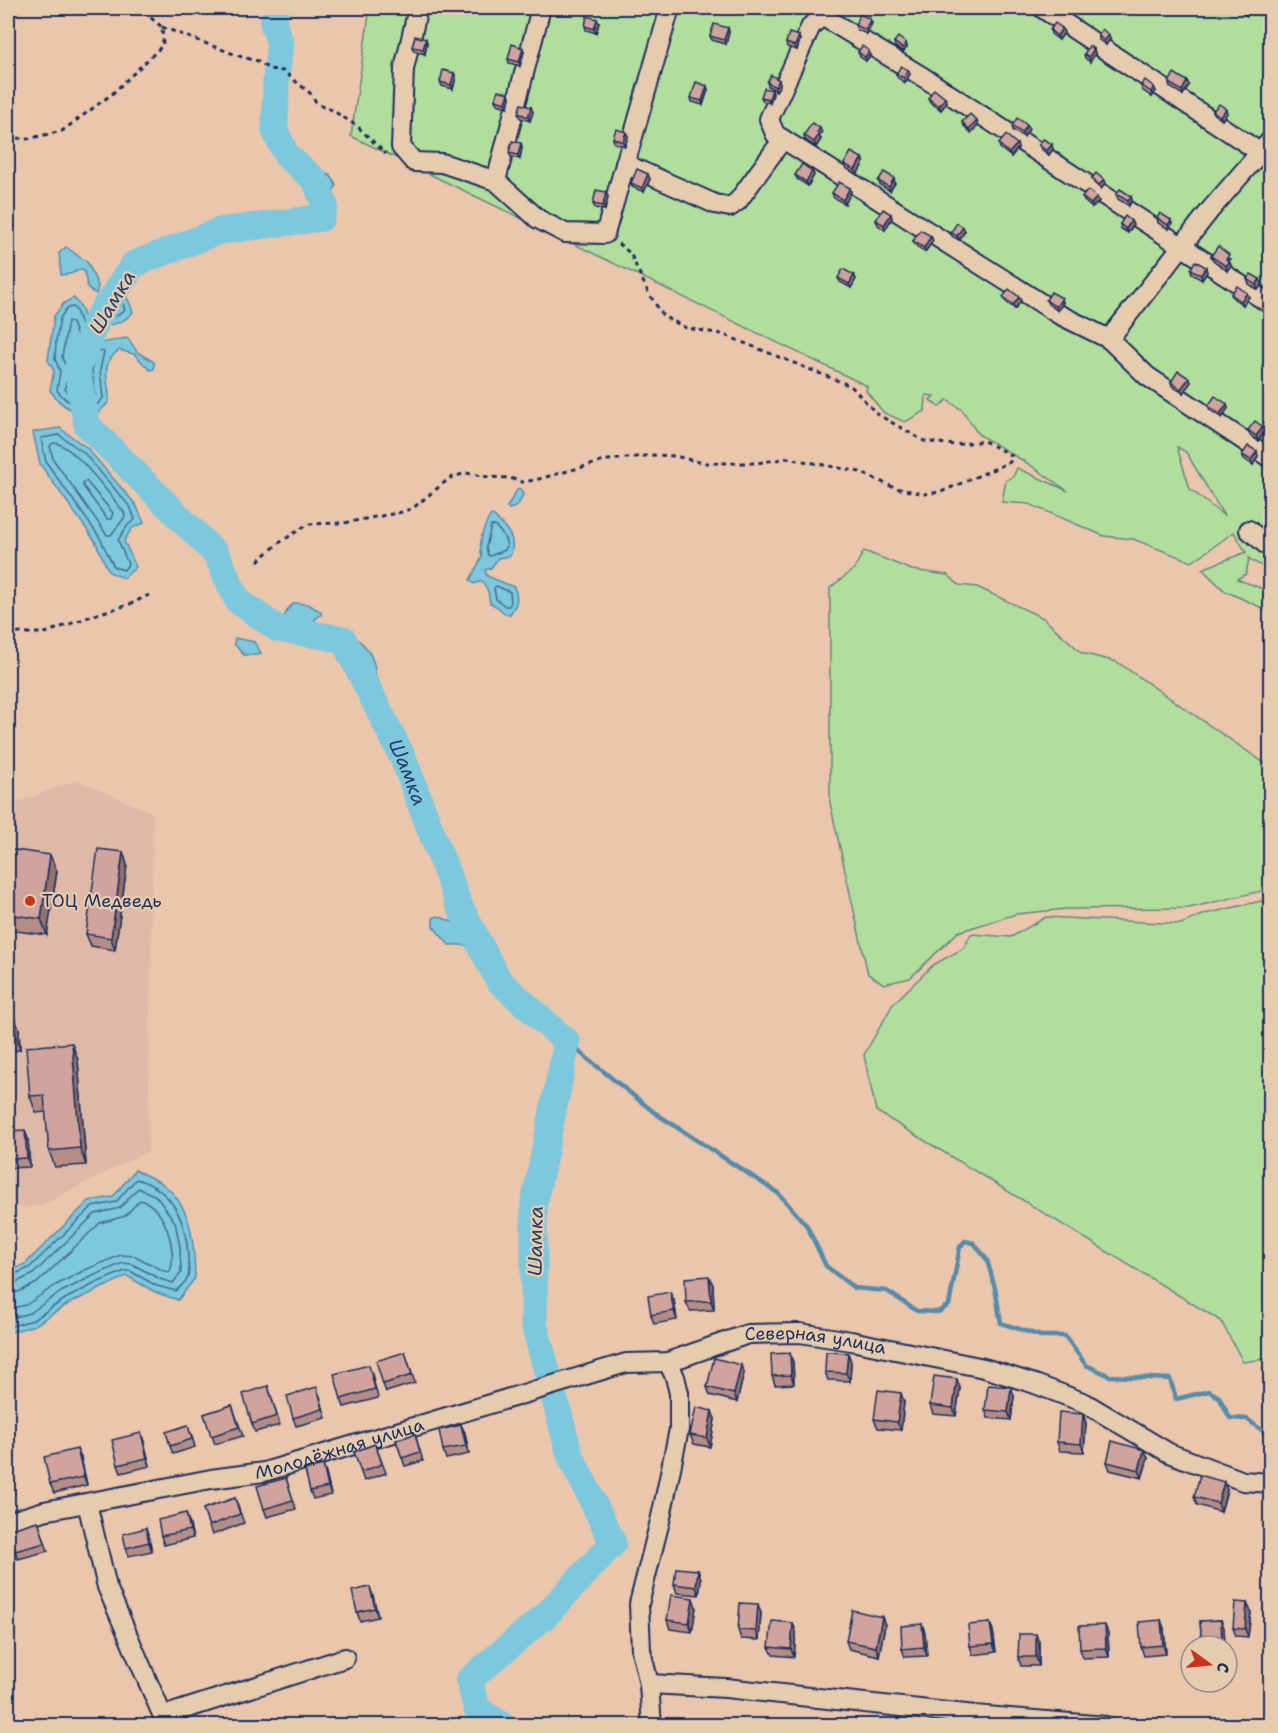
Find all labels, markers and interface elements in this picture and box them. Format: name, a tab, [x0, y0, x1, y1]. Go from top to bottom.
water label: Шамка	[83, 265, 141, 339]
water label: Шамка	[382, 734, 433, 809]
place label: ТОЦ Медведь	[42, 889, 162, 913]
marker: ТОЦ Медведь	[23, 894, 37, 908]
water label: Шамка	[521, 1206, 549, 1276]
street label: Северная улица	[744, 1320, 888, 1360]
street label: Молодёжная улица	[254, 1412, 427, 1485]
north arrow	[1179, 1634, 1239, 1694]
text: С	[1212, 1660, 1234, 1675]

